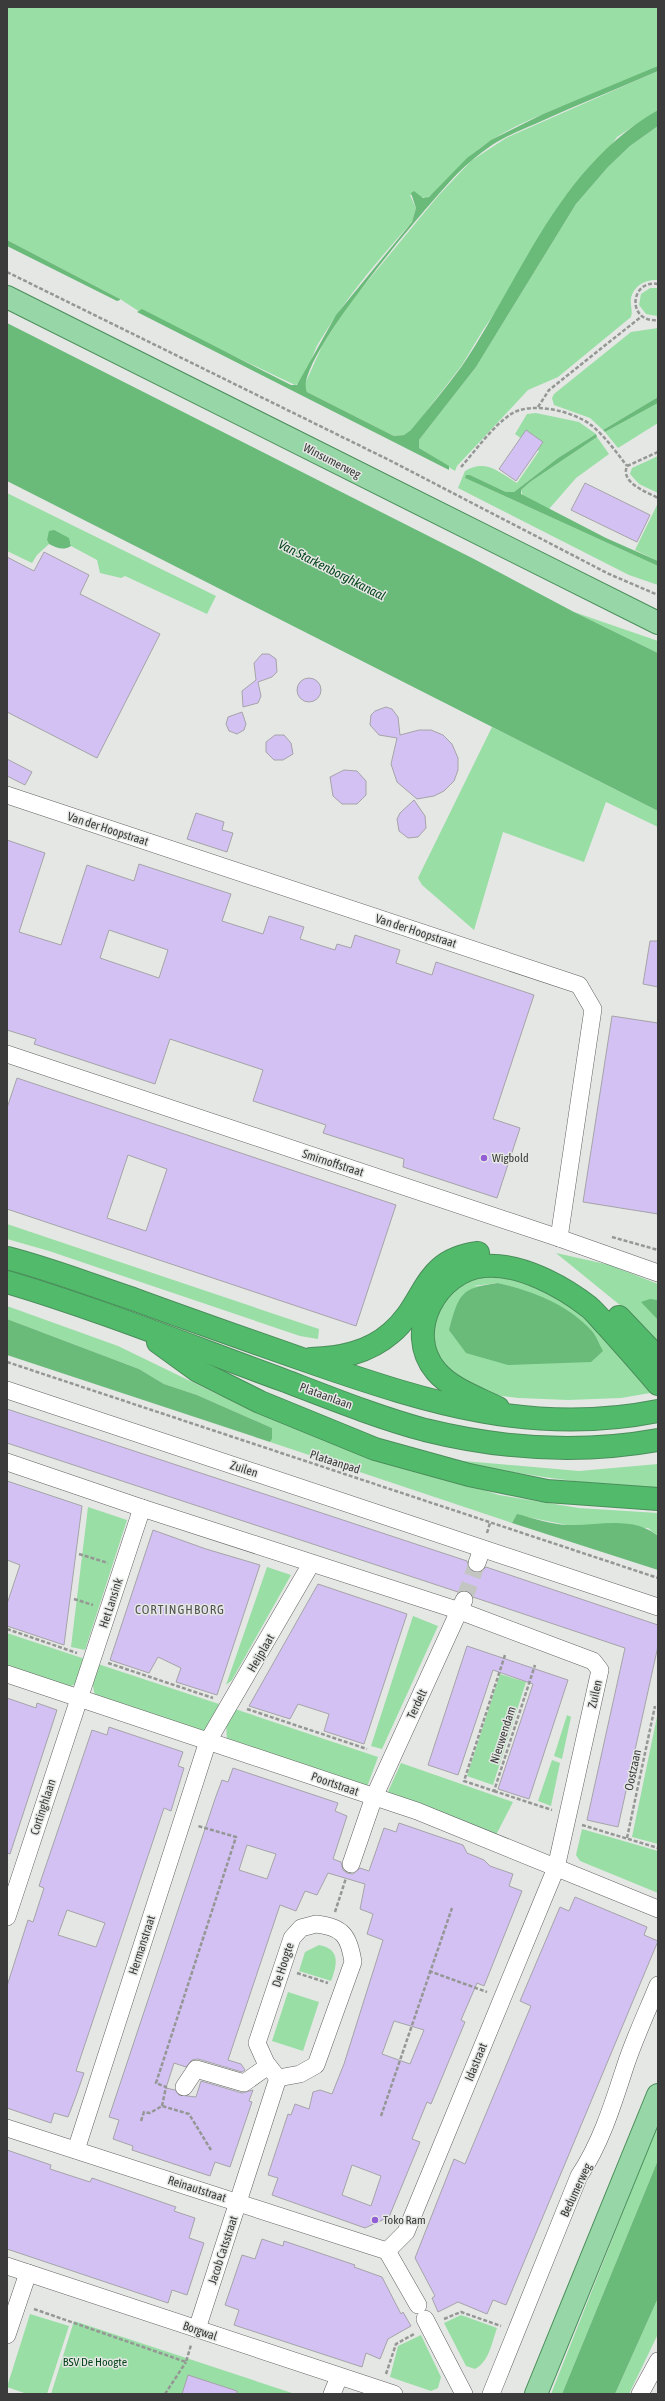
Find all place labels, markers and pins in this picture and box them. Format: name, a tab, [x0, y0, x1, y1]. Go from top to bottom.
place label: Wigbold	[492, 1151, 529, 1165]
marker: Wigbold	[479, 1153, 489, 1163]
place label: Toko Ram	[383, 2213, 426, 2227]
marker: Toko Ram	[370, 2215, 380, 2225]

